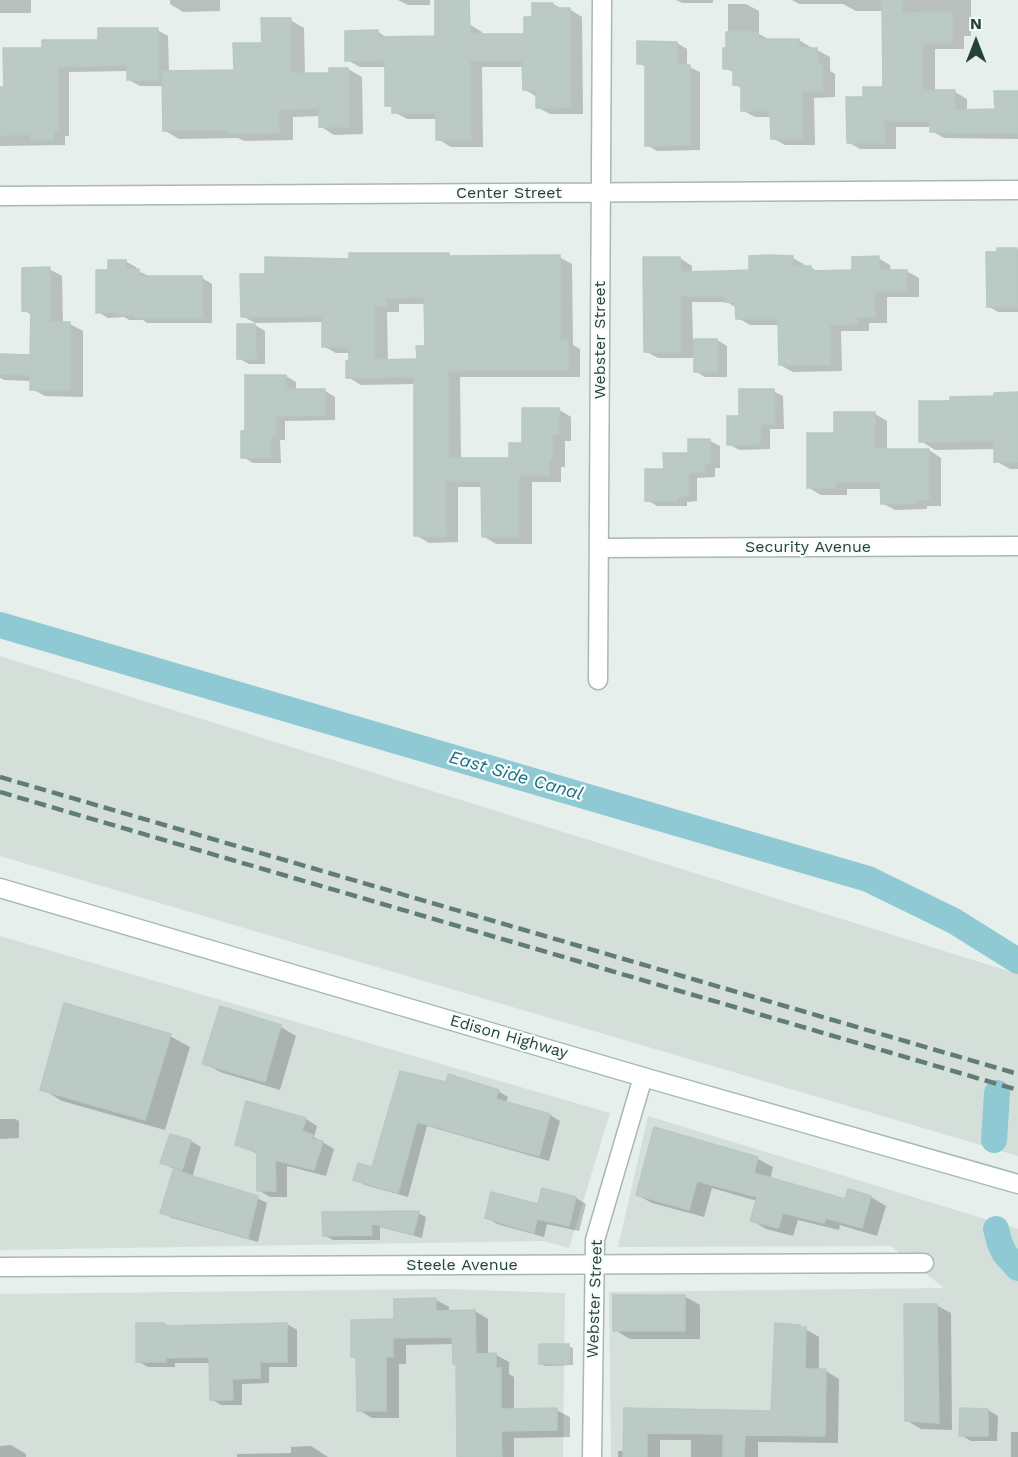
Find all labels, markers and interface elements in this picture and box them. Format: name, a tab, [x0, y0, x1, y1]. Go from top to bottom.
north arrow	[946, 12, 1006, 72]
text: N	[970, 14, 982, 33]
street label: Center Street	[456, 183, 562, 203]
street label: Webster Street	[590, 281, 610, 399]
street label: Security Avenue	[745, 537, 871, 557]
water label: East Side Canal	[447, 747, 585, 805]
street label: Edison Highway	[448, 1011, 570, 1063]
street label: Webster Street	[583, 1239, 607, 1359]
street label: Steele Avenue	[406, 1255, 518, 1275]

